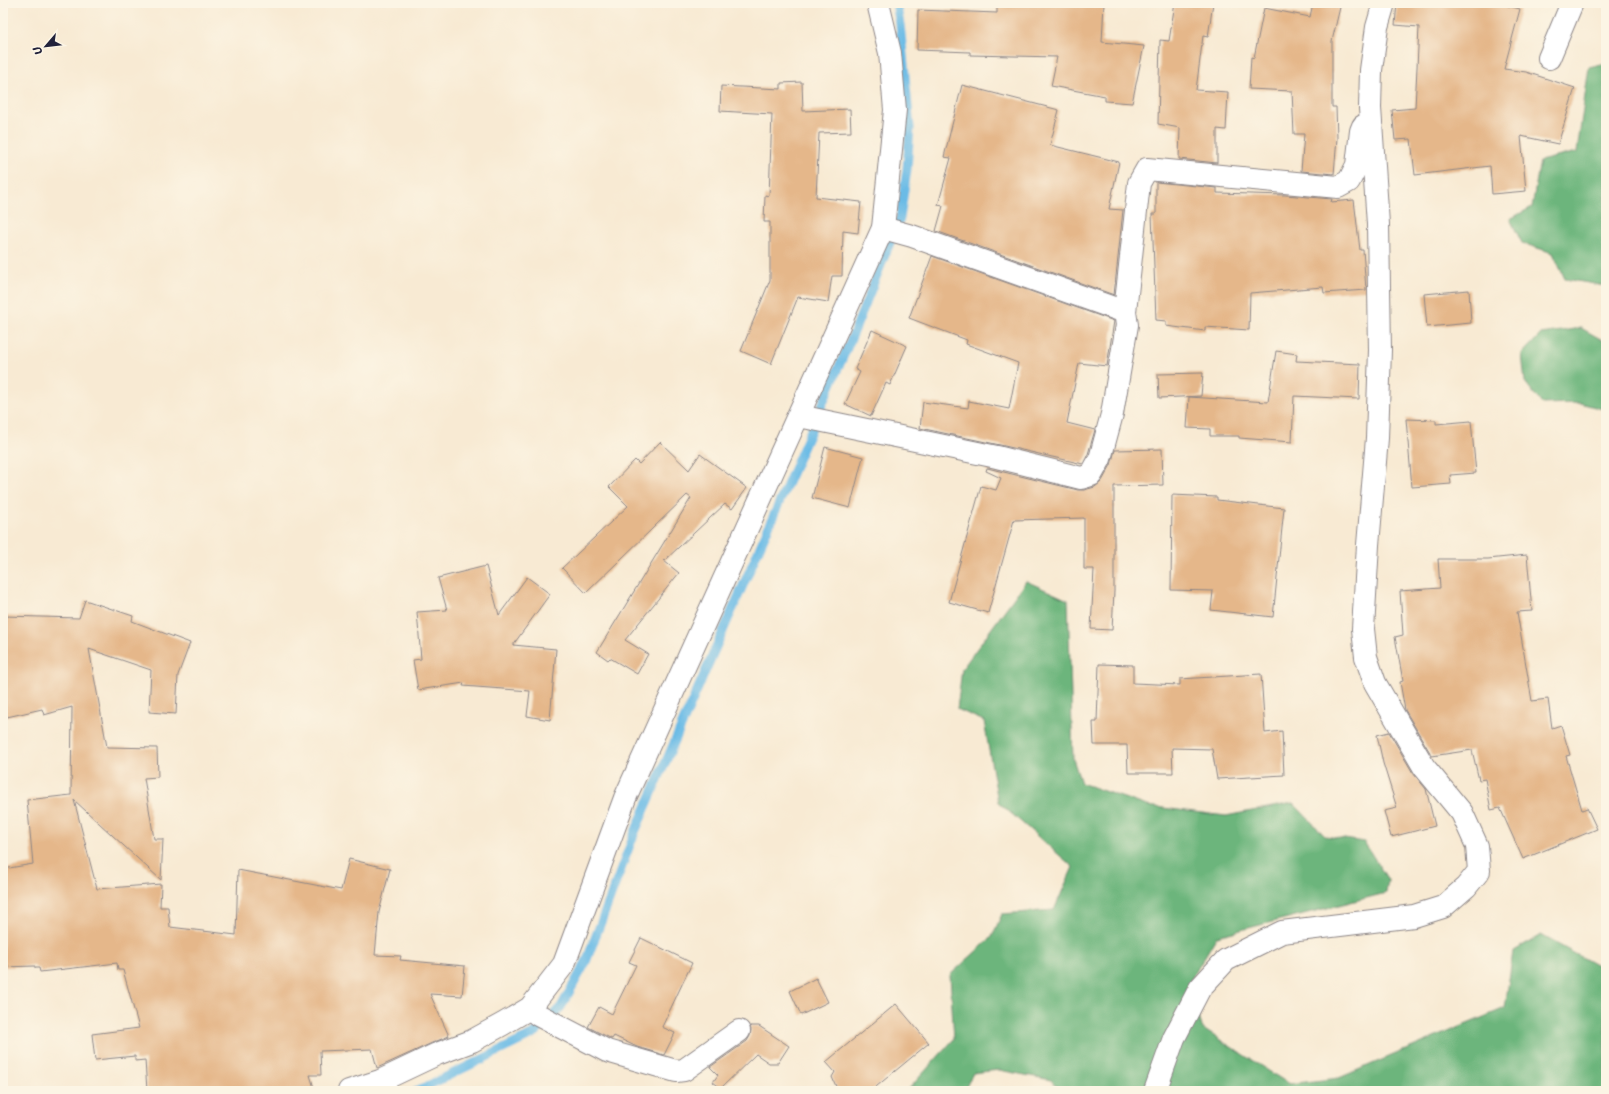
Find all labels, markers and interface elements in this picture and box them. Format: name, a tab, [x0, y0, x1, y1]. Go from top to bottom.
north arrow	[26, 26, 66, 66]
text: U	[27, 42, 48, 58]

